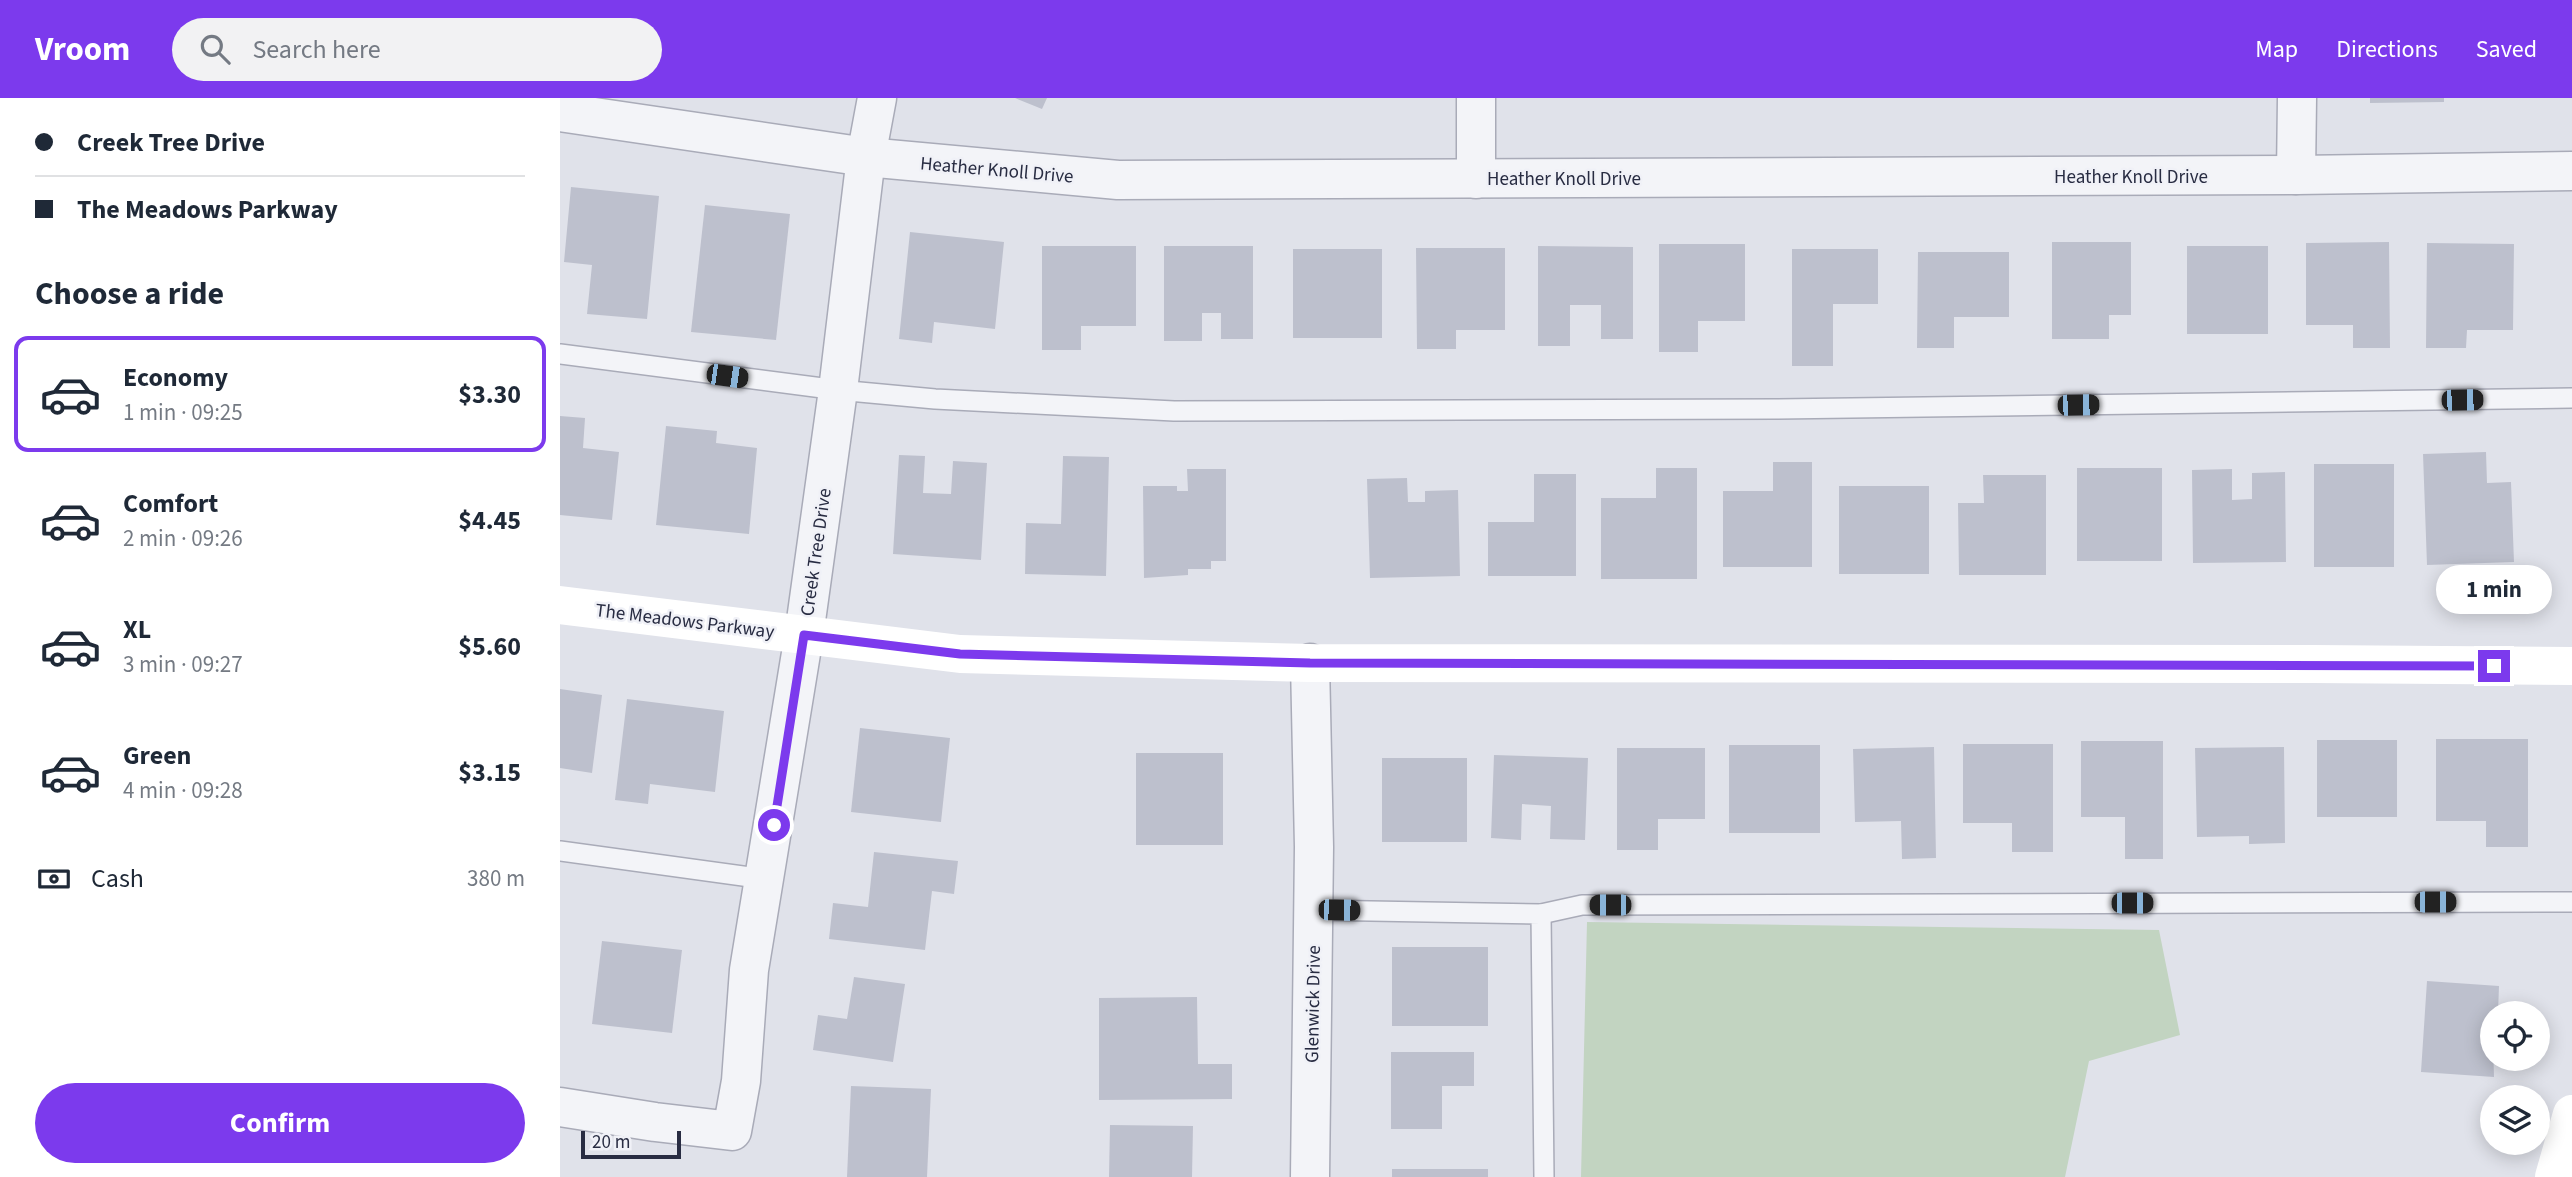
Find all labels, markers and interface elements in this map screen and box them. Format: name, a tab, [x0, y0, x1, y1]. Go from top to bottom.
search box	[172, 18, 662, 81]
text: Vroom	[35, 26, 130, 73]
icon: search	[196, 30, 234, 68]
text: Search here	[252, 31, 381, 68]
text: Map	[2255, 32, 2298, 67]
text: Directions	[2336, 32, 2438, 67]
text: Saved	[2476, 32, 2537, 67]
text: Creek Tree Drive	[77, 124, 265, 161]
street label: Heather Knoll Drive	[919, 150, 1075, 191]
street label: Heather Knoll Drive	[2054, 164, 2208, 191]
street label: Heather Knoll Drive	[1487, 166, 1641, 193]
text: The Meadows Parkway	[77, 191, 338, 228]
text: Choose a ride	[35, 271, 224, 317]
text: Economy	[123, 359, 228, 396]
icon: car	[39, 363, 102, 426]
car	[705, 363, 750, 389]
text: $3.30	[458, 376, 521, 413]
car	[2441, 389, 2484, 411]
car	[2057, 394, 2100, 416]
text: 1 min · 09:25	[123, 396, 243, 429]
text: Comfort	[123, 485, 218, 522]
street label: Creek Tree Drive	[794, 487, 839, 618]
icon: car	[39, 489, 102, 552]
text: $4.45	[458, 502, 521, 539]
text: 2 min · 09:26	[123, 522, 243, 555]
callout: 1 min	[2436, 564, 2552, 614]
text: 1 min	[2466, 573, 2522, 606]
street label: The Meadows Parkway	[594, 597, 776, 646]
text: XL	[123, 611, 151, 648]
icon: car	[39, 615, 102, 678]
text: $5.60	[458, 628, 521, 665]
text: 3 min · 09:27	[123, 648, 243, 681]
route end	[2478, 650, 2510, 682]
text: Green	[123, 737, 191, 774]
icon: car	[39, 741, 102, 804]
text: $3.15	[458, 754, 521, 791]
text: 4 min · 09:28	[123, 774, 243, 807]
route start	[758, 809, 790, 841]
icon: cash	[35, 860, 73, 898]
text: Cash	[91, 860, 144, 897]
text: 380 m	[467, 862, 525, 895]
car	[2415, 892, 2457, 913]
car	[2112, 893, 2154, 914]
car	[1590, 895, 1632, 916]
car	[1318, 899, 1361, 921]
street label: Glenwick Drive	[1299, 945, 1328, 1063]
map controls	[2480, 1001, 2550, 1155]
button: locate	[2480, 1001, 2550, 1071]
button: Confirm	[35, 1083, 525, 1163]
button: layers	[2480, 1085, 2550, 1155]
scale bar	[581, 1128, 681, 1160]
text: 20 m	[592, 1129, 630, 1156]

